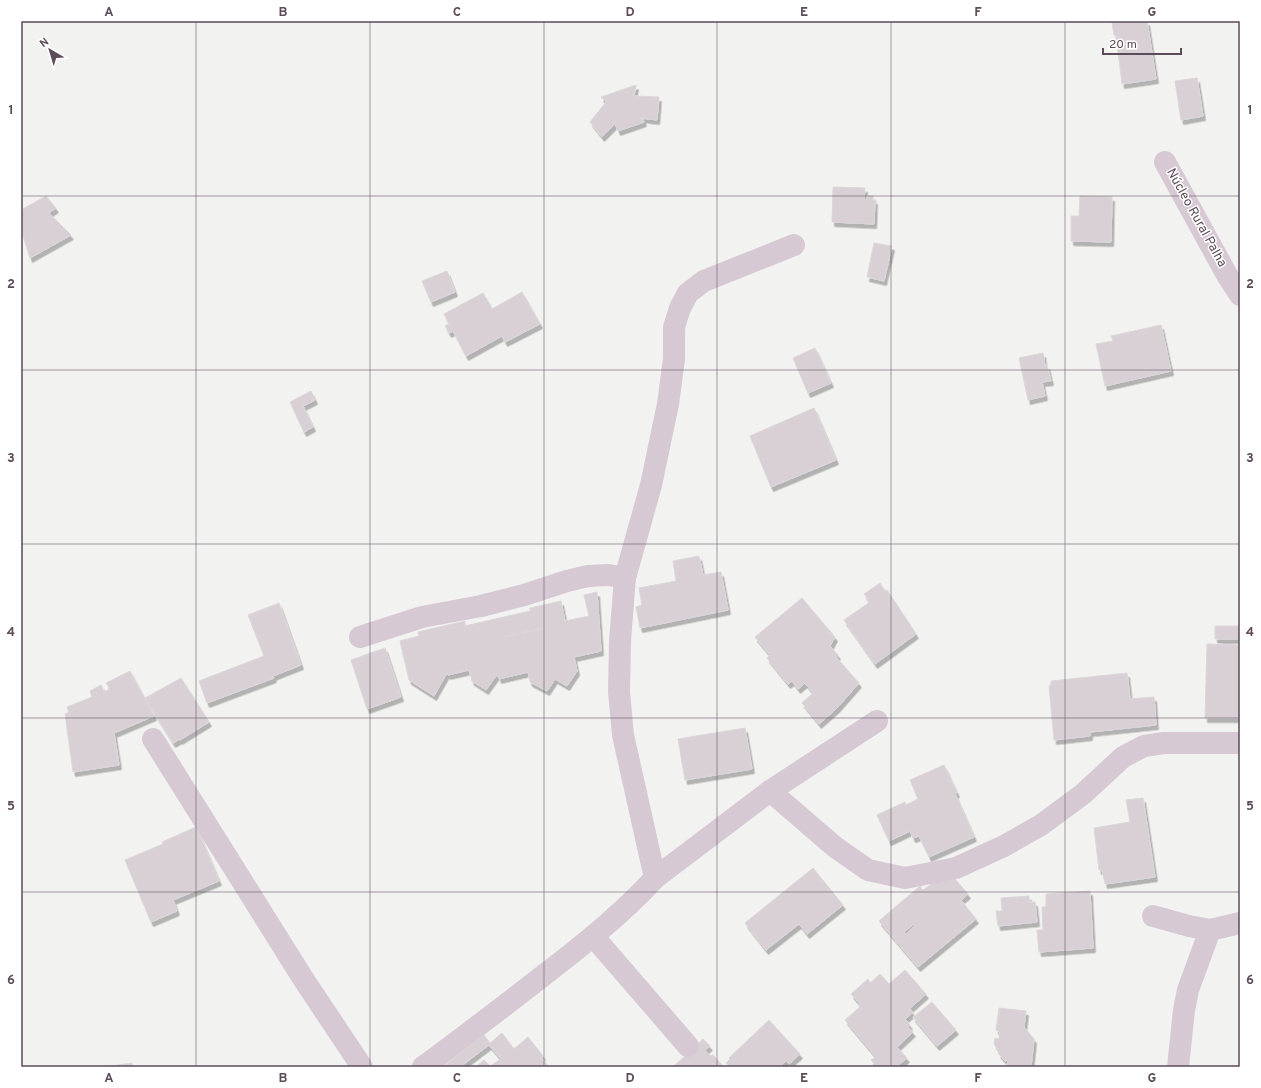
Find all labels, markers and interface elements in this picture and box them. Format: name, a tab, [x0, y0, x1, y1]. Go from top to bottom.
text: A	[104, 5, 114, 21]
text: B	[279, 5, 288, 21]
text: C	[453, 5, 461, 21]
text: D	[625, 5, 635, 21]
text: E	[800, 5, 808, 21]
text: F	[974, 5, 982, 21]
text: G	[1148, 5, 1157, 21]
north arrow	[30, 30, 70, 70]
scale bar	[1103, 30, 1181, 56]
text: N	[37, 35, 52, 51]
text: 20 m	[1109, 37, 1137, 53]
text: 1	[8, 103, 14, 119]
text: 1	[1247, 103, 1253, 119]
street label: Núcleo Rural Palha	[1162, 166, 1230, 270]
text: 2	[7, 277, 15, 293]
text: 2	[1246, 277, 1254, 293]
text: 3	[7, 451, 15, 467]
text: 3	[1246, 451, 1254, 467]
text: 4	[7, 625, 15, 641]
text: 4	[1246, 625, 1254, 641]
text: 5	[7, 799, 15, 815]
text: 5	[1246, 799, 1254, 815]
text: 6	[7, 973, 15, 989]
text: 6	[1246, 973, 1254, 989]
text: A	[104, 1071, 114, 1087]
text: B	[279, 1071, 288, 1087]
text: C	[453, 1071, 461, 1087]
text: D	[625, 1071, 635, 1087]
text: E	[800, 1071, 808, 1087]
text: F	[974, 1071, 982, 1087]
text: G	[1148, 1071, 1157, 1087]

